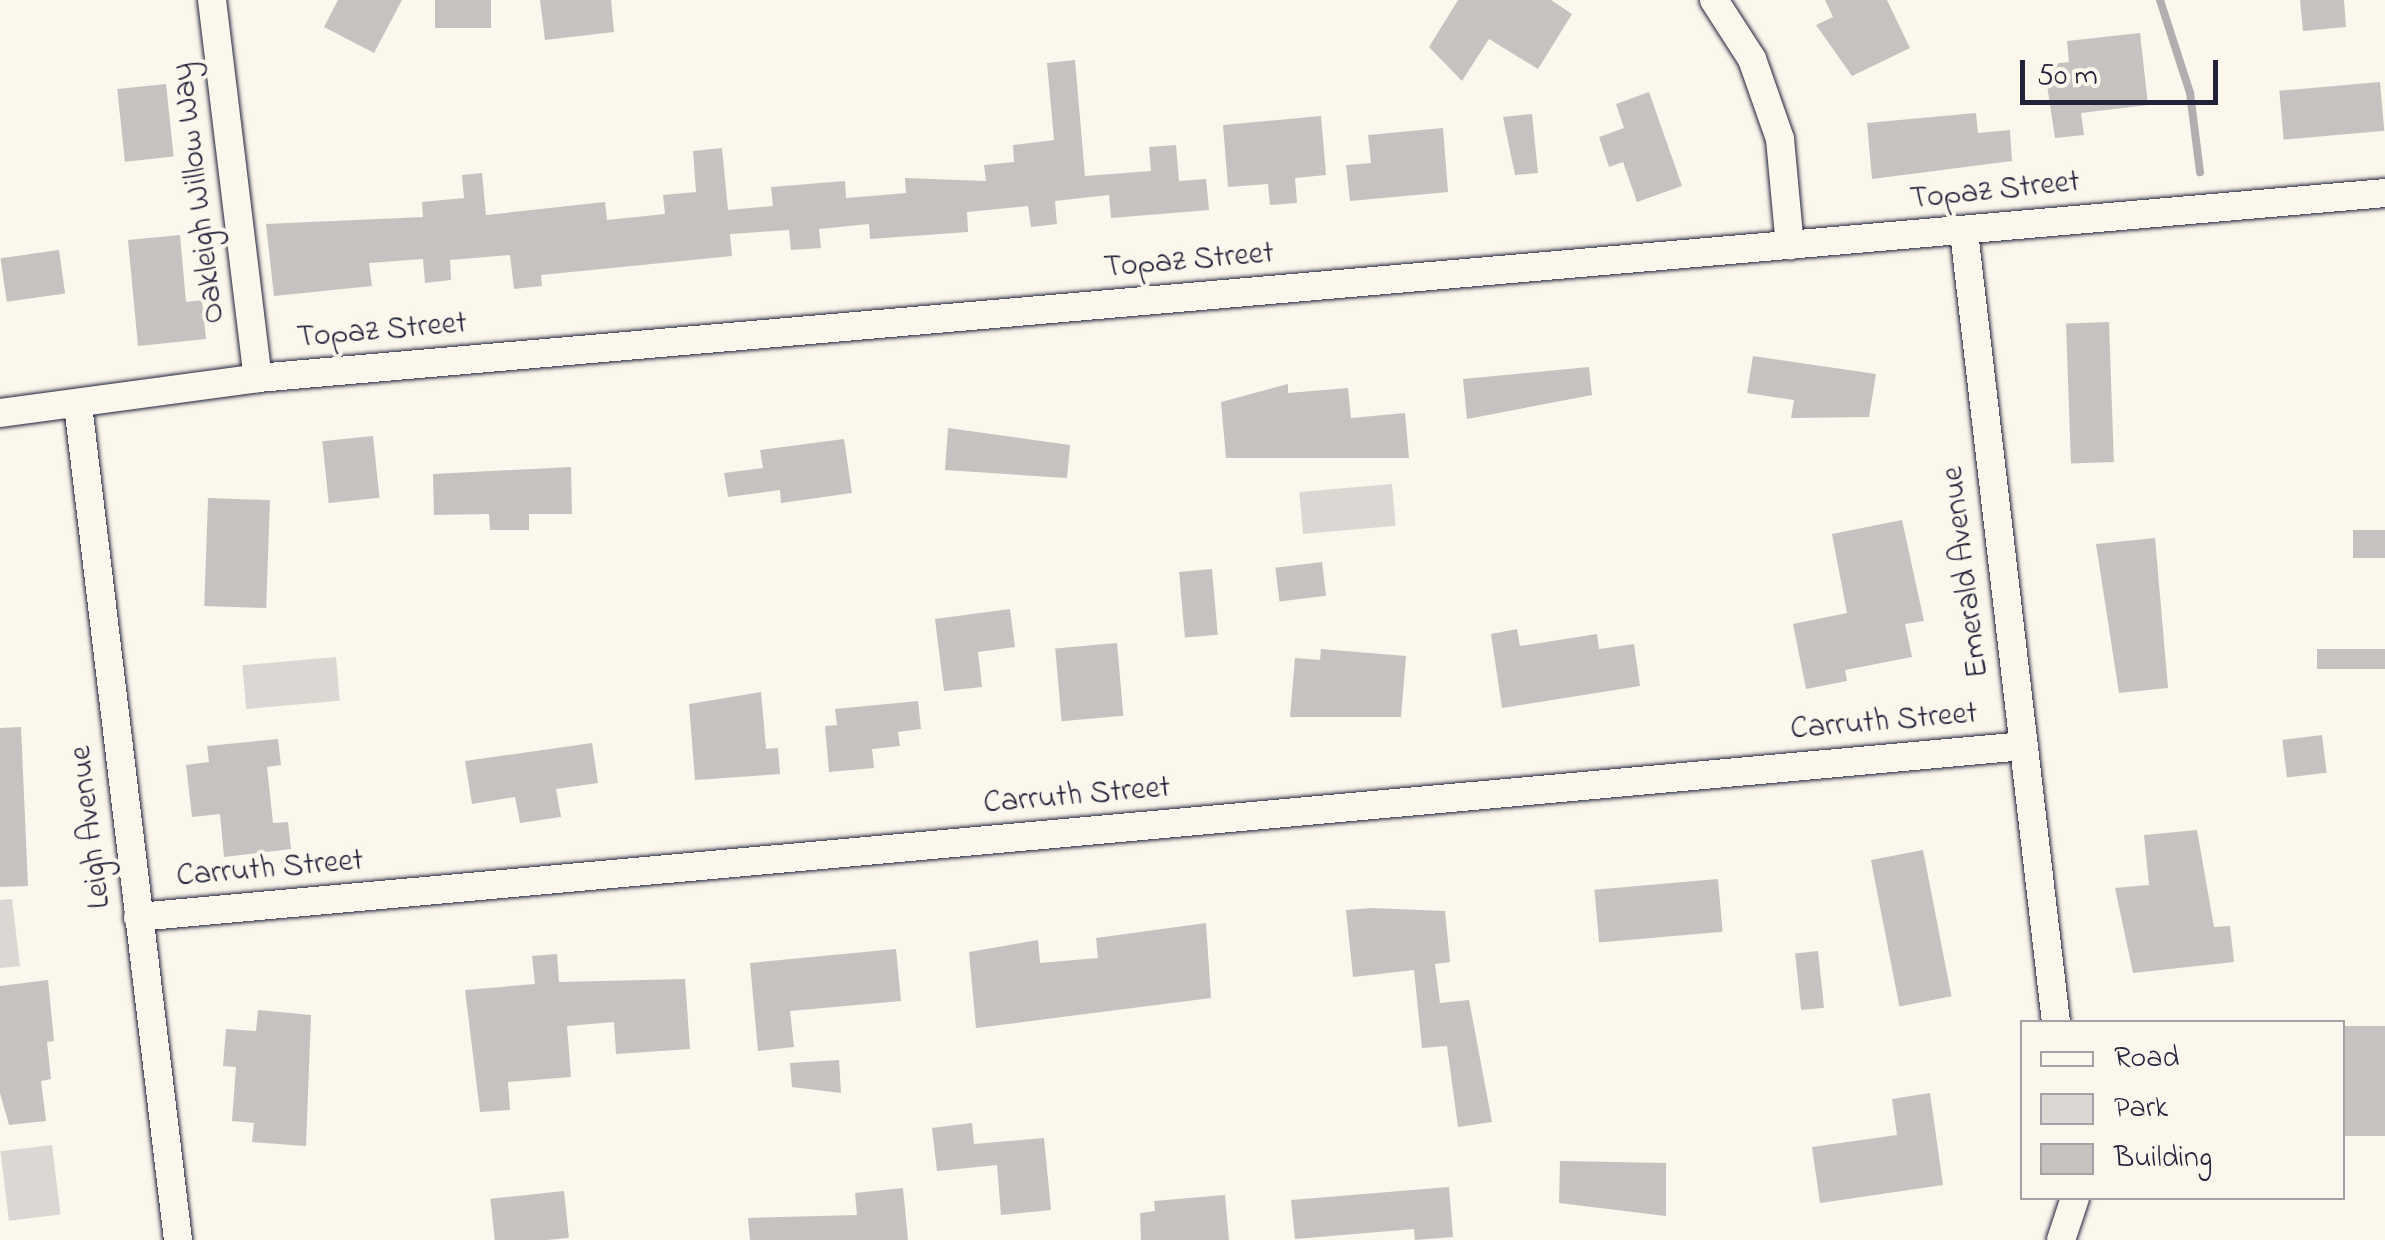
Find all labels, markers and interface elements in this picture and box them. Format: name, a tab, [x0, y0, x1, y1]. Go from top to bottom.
scale bar	[2025, 40, 2222, 102]
text: 50 m	[2037, 55, 2098, 99]
street label: Oakleigh Willow Way	[165, 60, 235, 326]
street label: Topaz Street	[1908, 164, 2082, 220]
street label: Topaz Street	[1102, 235, 1276, 289]
street label: Topaz Street	[295, 305, 469, 359]
street label: Emerald Avenue	[1935, 464, 1999, 680]
street label: Carruth Street	[1789, 696, 1979, 750]
street label: Leigh Avenue	[63, 743, 121, 911]
street label: Carruth Street	[982, 770, 1172, 824]
street label: Carruth Street	[175, 843, 365, 897]
legend	[2020, 1020, 2345, 1200]
text: Road	[2114, 1037, 2179, 1081]
text: Park	[2114, 1087, 2168, 1131]
text: Building	[2114, 1137, 2212, 1181]

